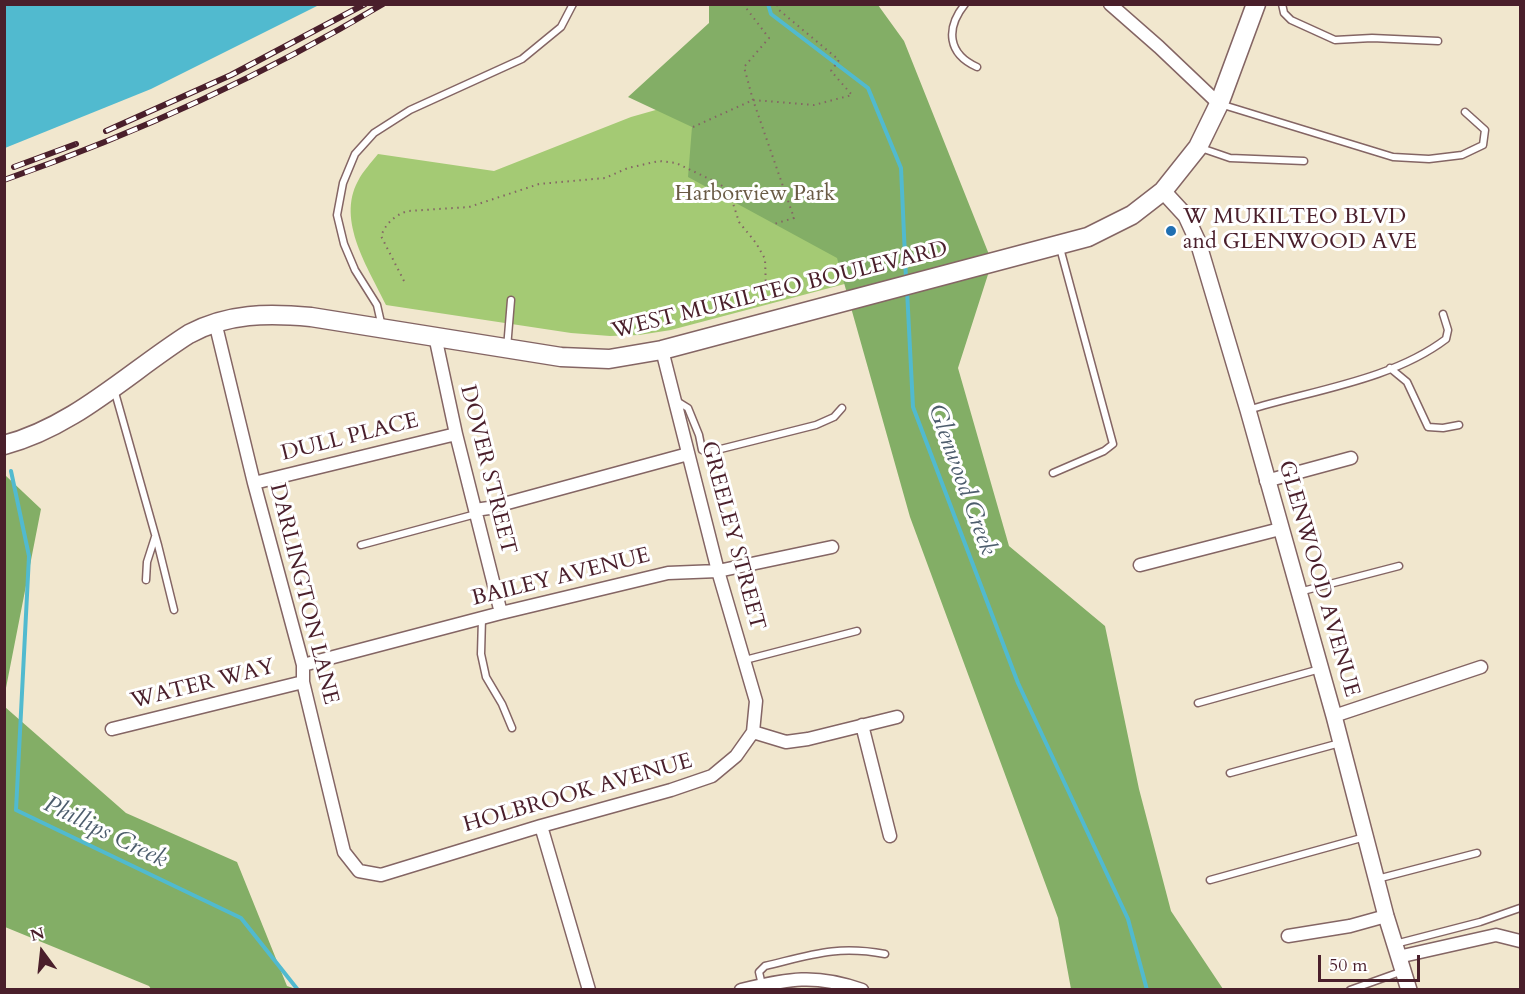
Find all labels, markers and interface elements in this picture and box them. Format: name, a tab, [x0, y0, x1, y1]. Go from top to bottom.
park label: Harborview Park	[675, 182, 835, 208]
place label: W MUKILTEO BLVD and GLENWOOD AVE	[1183, 205, 1417, 256]
marker: W MUKILTEO BLVD and GLENWOOD AVE	[1164, 224, 1178, 238]
street label: WEST MUKILTEO BOULEVARD	[609, 236, 951, 346]
street label: DOVER STREET	[453, 383, 521, 557]
water label: Glenwood Creek	[920, 401, 1002, 559]
street label: DULL PLACE	[279, 408, 421, 468]
street label: GREELEY STREET	[694, 439, 770, 633]
street label: GLENWOOD AVENUE	[1272, 458, 1364, 700]
street label: DARLINGTON LANE	[263, 481, 343, 707]
street label: BAILEY AVENUE	[469, 543, 653, 613]
street label: WATER WAY	[128, 654, 278, 716]
street label: HOLBROOK AVENUE	[460, 749, 696, 839]
water label: Phillips Creek	[39, 791, 171, 875]
north arrow	[12, 922, 72, 982]
text: N	[28, 922, 47, 947]
scale bar	[1321, 943, 1423, 981]
text: 50 m	[1329, 953, 1368, 978]

